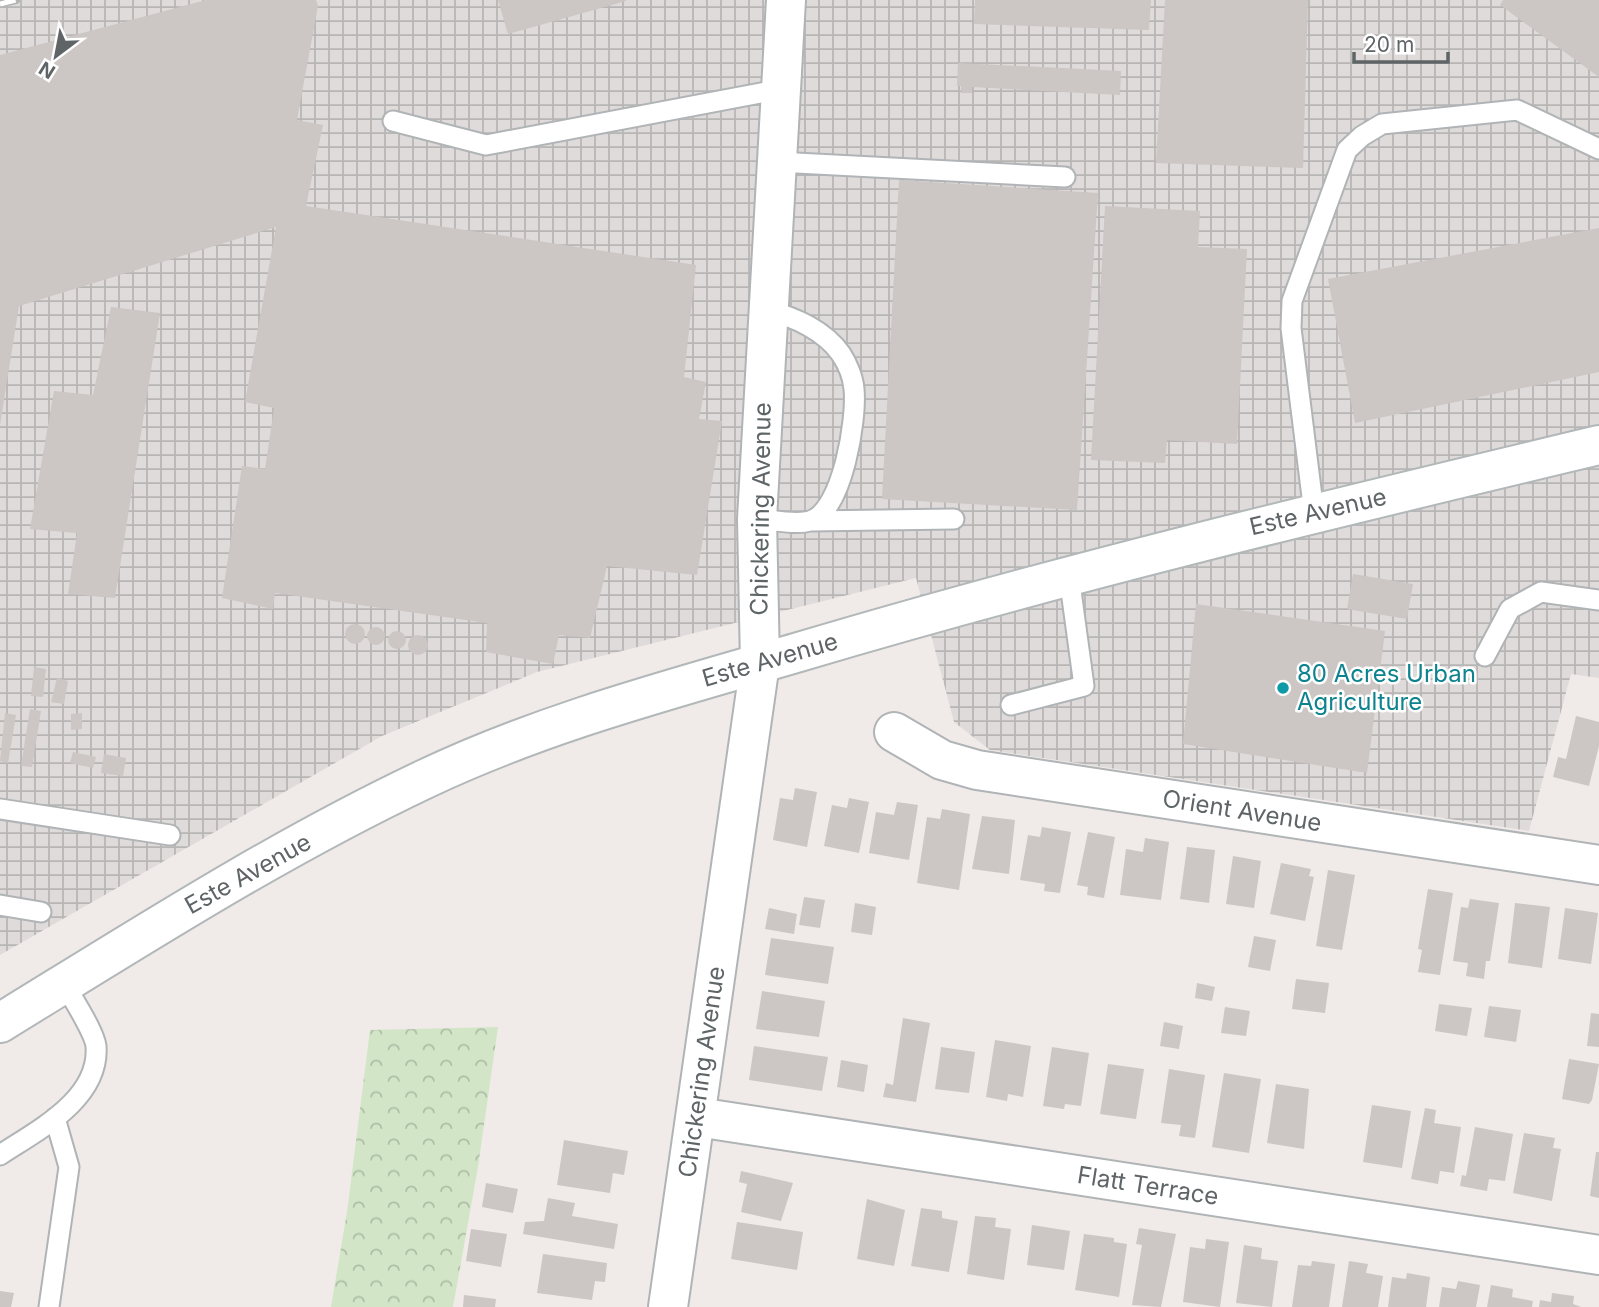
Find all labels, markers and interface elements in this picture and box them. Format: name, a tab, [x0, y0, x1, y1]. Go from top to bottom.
north arrow	[21, 21, 91, 91]
scale bar	[1354, 21, 1448, 65]
text: 20 m	[1364, 32, 1414, 57]
text: N	[35, 56, 59, 84]
street label: Chickering Avenue	[744, 402, 777, 616]
street label: Este Avenue	[1247, 482, 1389, 541]
street label: Este Avenue	[699, 626, 841, 693]
place label: 80 Acres Urban Agriculture	[1297, 659, 1476, 716]
marker: 80 Acres Urban Agriculture	[1275, 680, 1291, 696]
street label: Orient Avenue	[1160, 784, 1324, 837]
street label: Este Avenue	[180, 827, 316, 920]
street label: Chickering Avenue	[672, 964, 731, 1179]
street label: Flatt Terrace	[1075, 1160, 1221, 1211]

